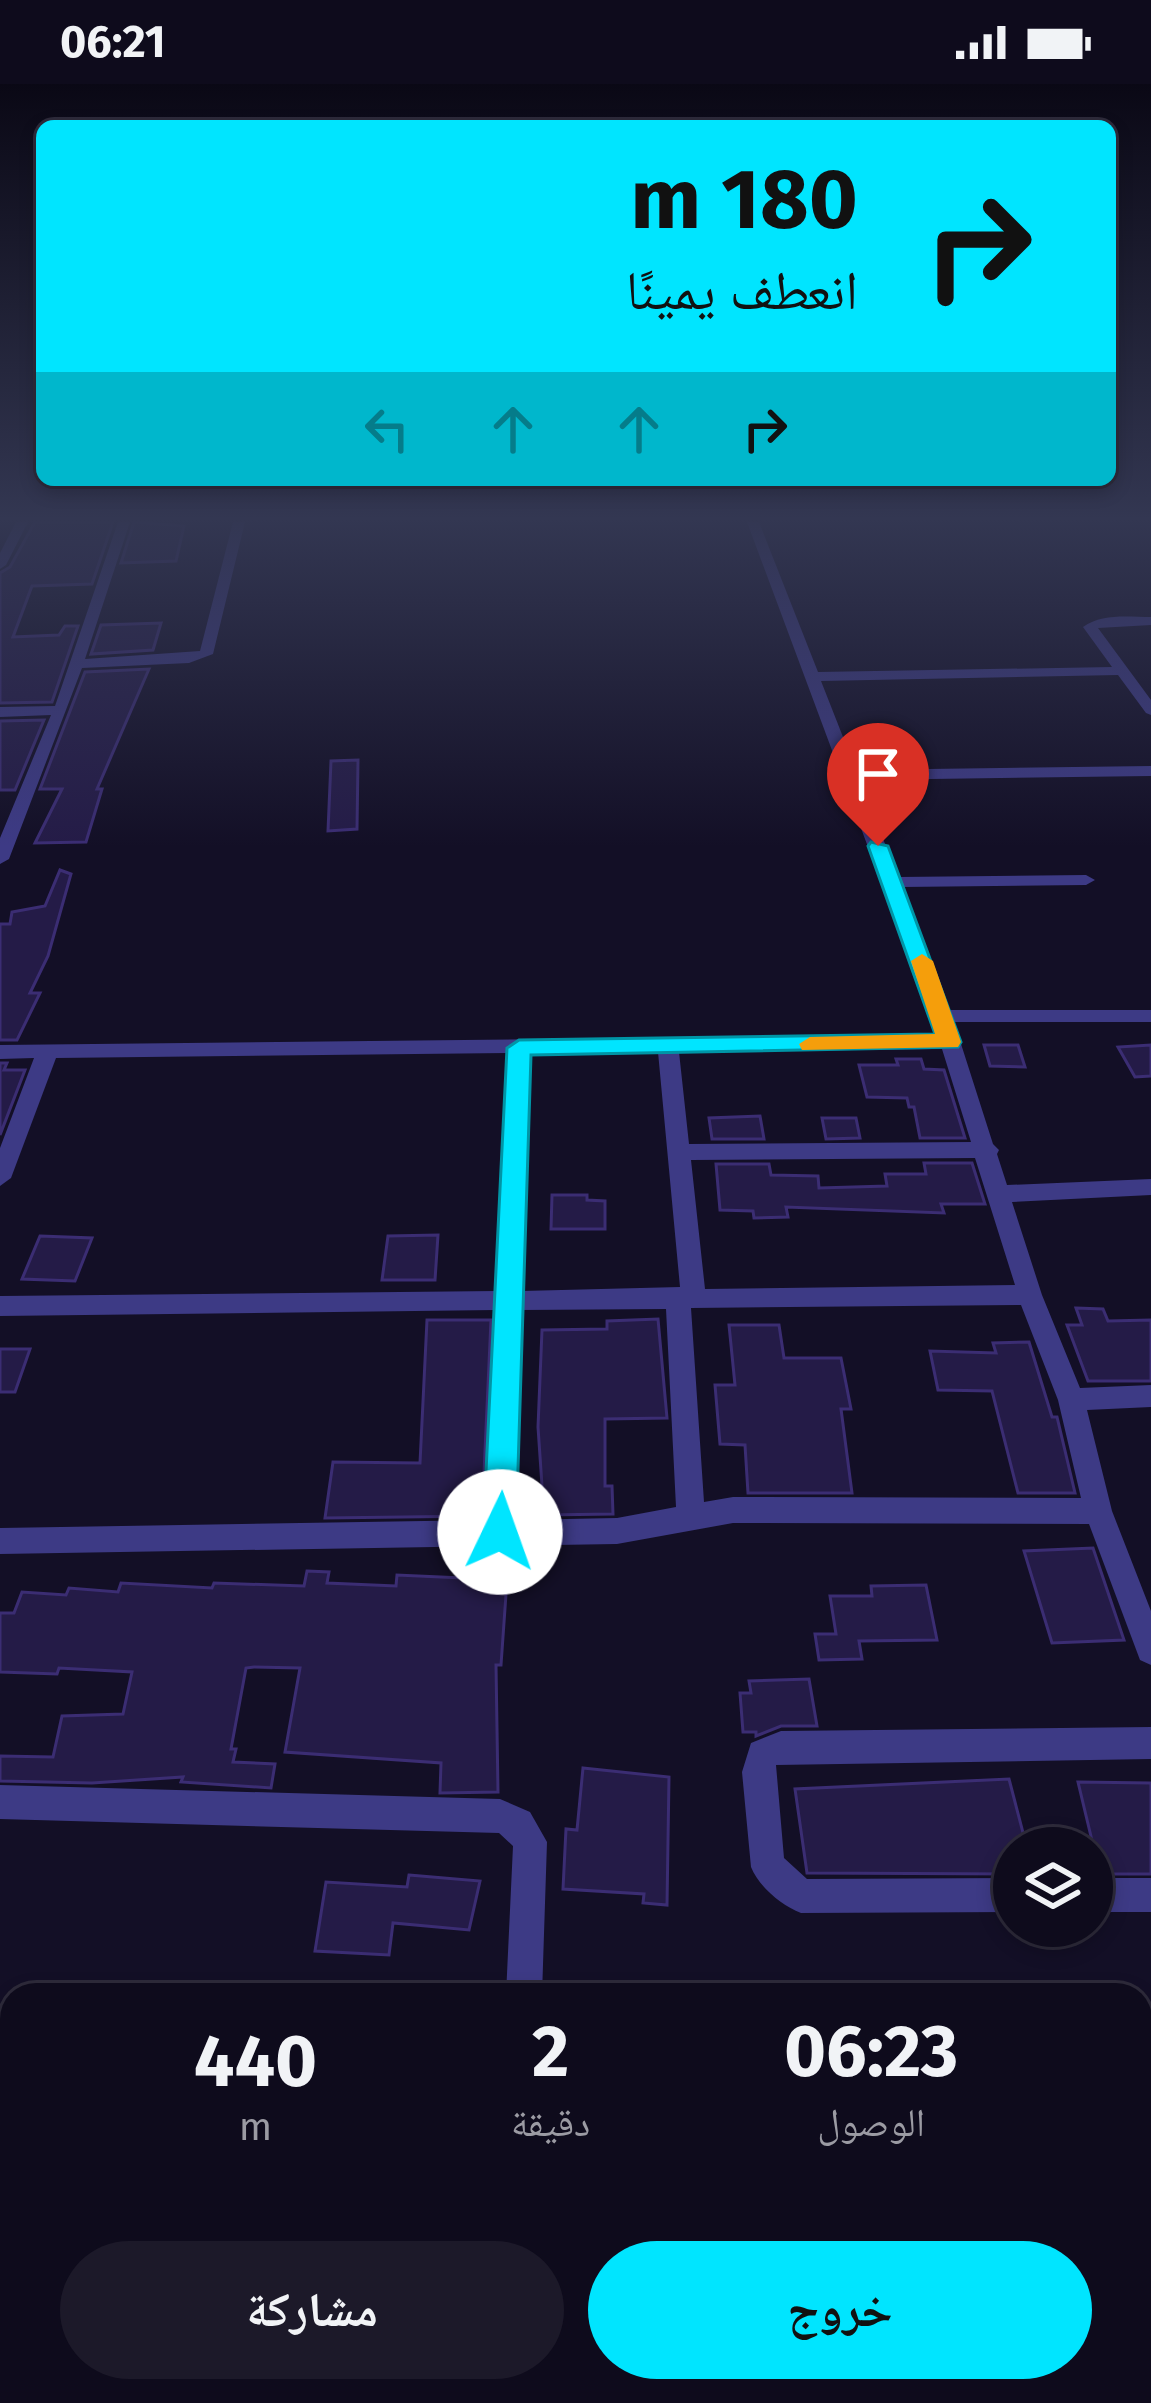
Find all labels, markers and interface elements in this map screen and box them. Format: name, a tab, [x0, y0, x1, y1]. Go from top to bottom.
text: 06:21	[60, 15, 166, 69]
text: 180 m	[630, 149, 858, 250]
icon: right	[900, 168, 1056, 324]
text: انعطف يمينًا	[626, 259, 858, 323]
icon: left	[354, 396, 420, 462]
icon: ahead	[480, 396, 546, 462]
icon: ahead	[606, 396, 672, 462]
icon: right	[732, 396, 798, 462]
pin	[827, 723, 929, 846]
icon: arrive	[845, 741, 911, 807]
position arrow	[437, 1469, 563, 1595]
map controls	[993, 1827, 1113, 1947]
button: layers	[993, 1827, 1113, 1947]
text: 2	[532, 2009, 569, 2095]
text: 06:23	[784, 2009, 958, 2095]
text: 440	[194, 2019, 317, 2105]
text: دقيقة	[511, 2100, 590, 2146]
text: الوصول	[817, 2100, 925, 2146]
text: m	[239, 2104, 272, 2150]
button: مشاركة	[60, 2241, 564, 2379]
button: خروج	[588, 2241, 1092, 2379]

